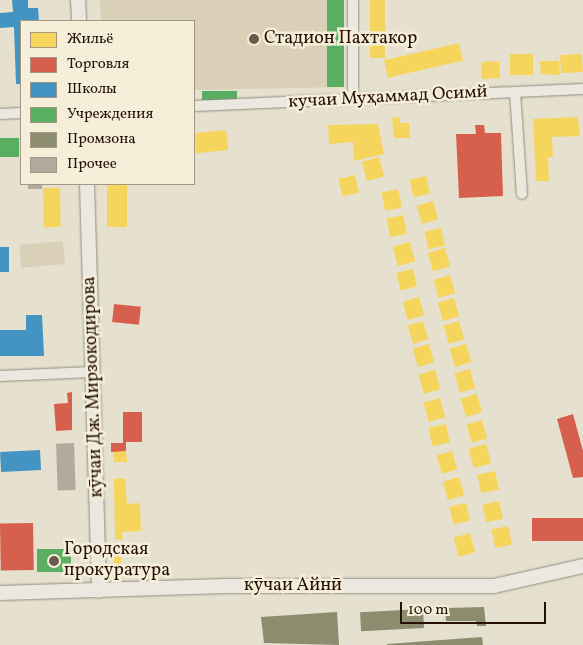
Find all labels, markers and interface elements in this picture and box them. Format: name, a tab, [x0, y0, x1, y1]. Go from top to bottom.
legend	[20, 20, 195, 185]
place label: Стадион Пахтакор	[264, 28, 417, 50]
text: Жильё	[67, 29, 113, 50]
marker: Стадион Пахтакор	[248, 33, 260, 45]
text: Торговля	[67, 54, 129, 75]
text: Школы	[67, 79, 117, 100]
street label: кучаи Муҳаммад Осимй	[288, 82, 488, 114]
text: Учреждения	[67, 104, 153, 125]
text: Промзона	[67, 129, 136, 150]
text: Прочее	[67, 154, 117, 175]
street label: кӯчаи Дж. Мирзокодирова	[79, 276, 109, 498]
place label: Городская прокуратура	[64, 540, 170, 582]
marker: Городская прокуратура	[48, 555, 60, 567]
street label: кӯчаи Айнӣ	[244, 575, 342, 597]
scale bar	[403, 592, 549, 624]
text: 100 m	[408, 600, 448, 621]

